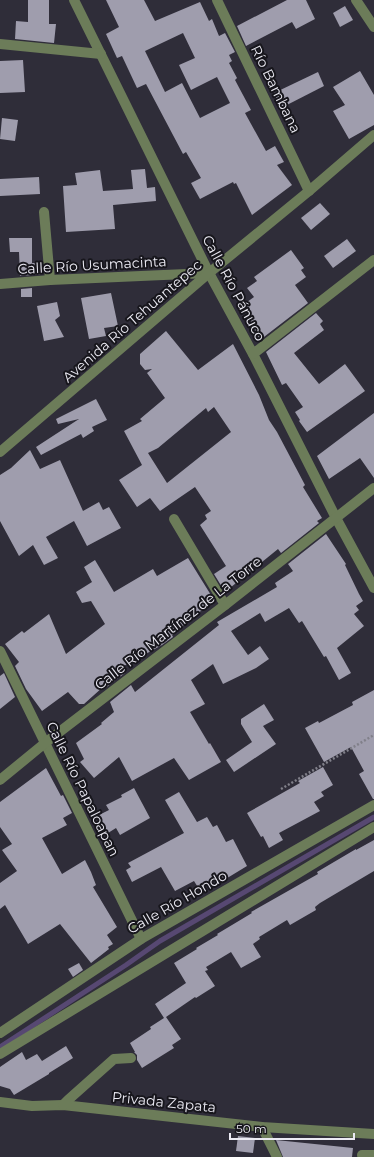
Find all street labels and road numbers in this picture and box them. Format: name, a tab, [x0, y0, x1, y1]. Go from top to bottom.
street label: Río Bambana	[247, 42, 305, 136]
street label: Calle Río Pánuco	[198, 232, 270, 344]
street label: Calle Río Usumacinta	[17, 252, 167, 278]
street label: Avenida Río Tehuantepec	[59, 256, 205, 386]
street label: Calle Río Martínez de La Torre	[91, 552, 265, 694]
street label: Calle Río Papaloapan	[43, 719, 123, 859]
street label: Calle Río Hondo	[124, 866, 230, 938]
street label: Privada Zapata	[111, 1088, 217, 1116]

